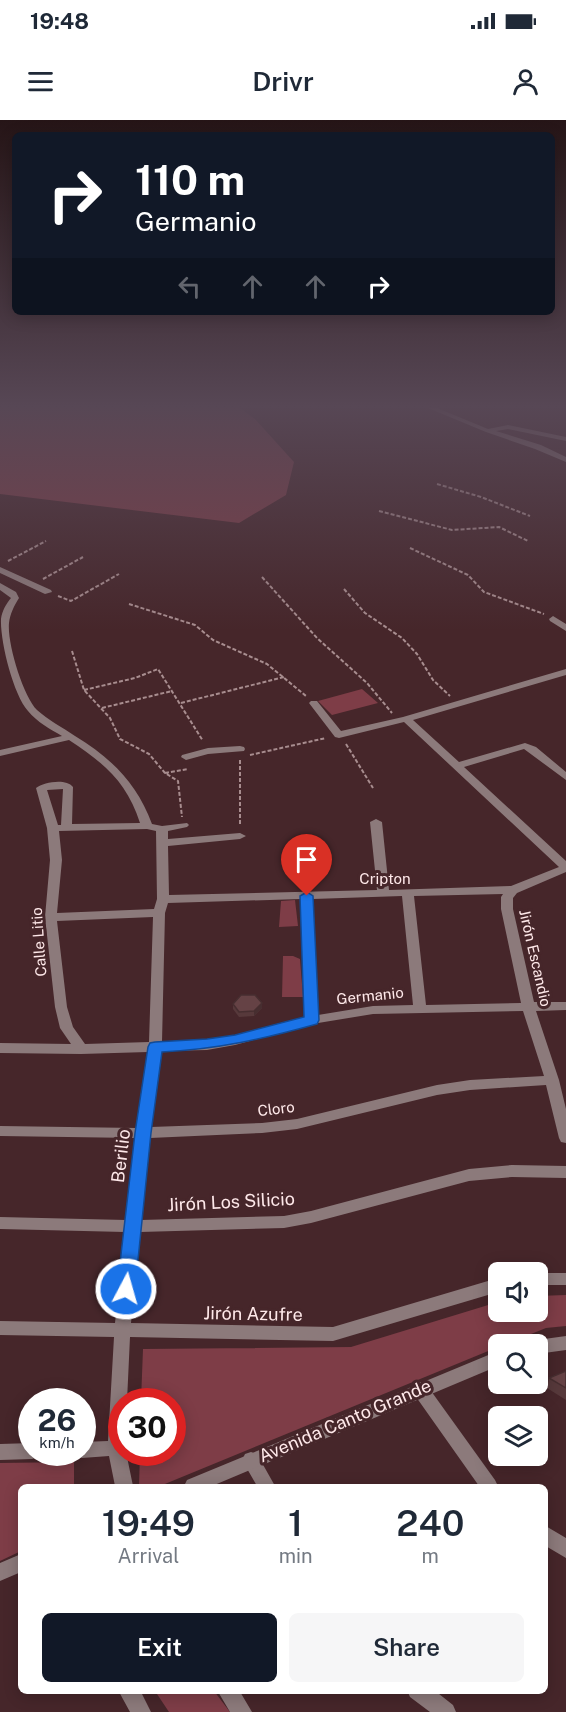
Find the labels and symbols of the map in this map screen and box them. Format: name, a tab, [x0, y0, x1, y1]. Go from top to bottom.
pin	[281, 834, 332, 896]
street label: Cripton	[359, 870, 411, 887]
street label: Calle Litio	[28, 907, 49, 977]
street label: Jirón Escandio	[516, 908, 555, 1008]
street label: Germanio	[336, 984, 404, 1007]
street label: Cloro	[256, 1098, 295, 1119]
street label: Berilio	[107, 1128, 134, 1184]
street label: Jirón Los Silicio	[167, 1188, 295, 1215]
position arrow	[94, 1257, 158, 1321]
street label: Jirón Azufre	[203, 1302, 303, 1325]
street label: Avenida Canto Grande	[255, 1375, 434, 1466]
speed limit sign: 30	[108, 1388, 186, 1466]

